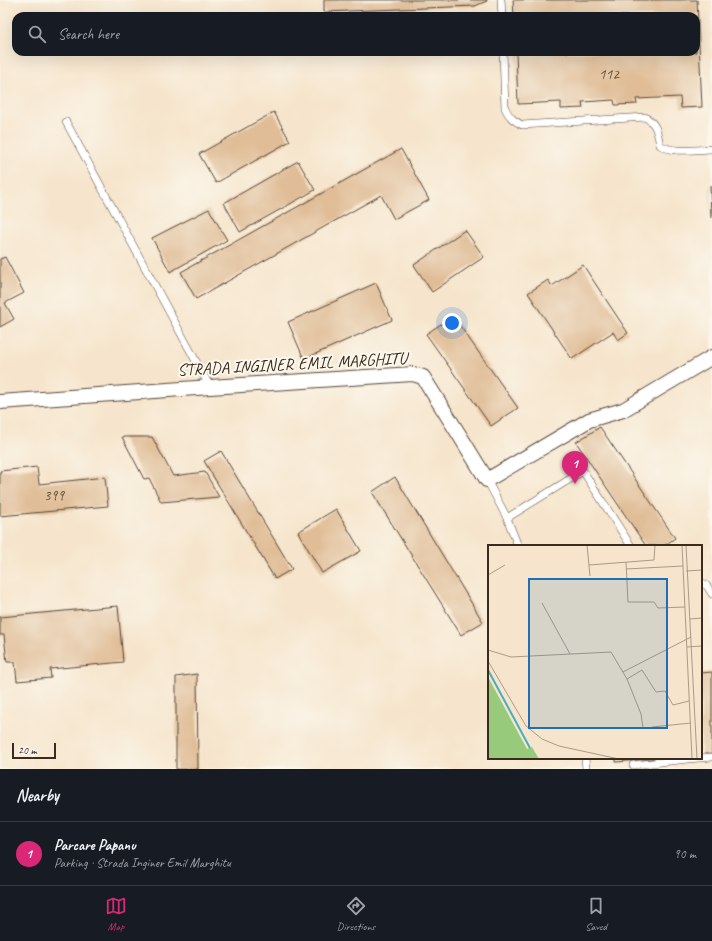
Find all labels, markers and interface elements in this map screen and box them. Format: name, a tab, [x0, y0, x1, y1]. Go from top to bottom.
search box	[12, 12, 700, 56]
icon: search	[26, 23, 48, 45]
text: Search here	[58, 25, 119, 44]
house number: 112	[599, 65, 620, 84]
your location	[442, 313, 462, 333]
street label: STRADA INGINER EMIL MARGHITU	[177, 347, 411, 380]
pin: 1	[562, 451, 588, 484]
house number: 399	[44, 486, 65, 505]
inset map	[488, 545, 702, 759]
scale bar	[12, 741, 56, 760]
text: 20 m	[18, 743, 37, 757]
text: Nearby	[16, 785, 59, 806]
text: Parcare Papanu	[54, 836, 135, 855]
text: 1	[26, 846, 32, 862]
text: 90 m	[674, 846, 696, 862]
text: Parking · Strada Inginer Emil Marghitu	[54, 855, 231, 871]
tab: Map	[105, 895, 127, 933]
tab: Directions	[337, 895, 375, 933]
tab: Saved	[585, 895, 607, 933]

